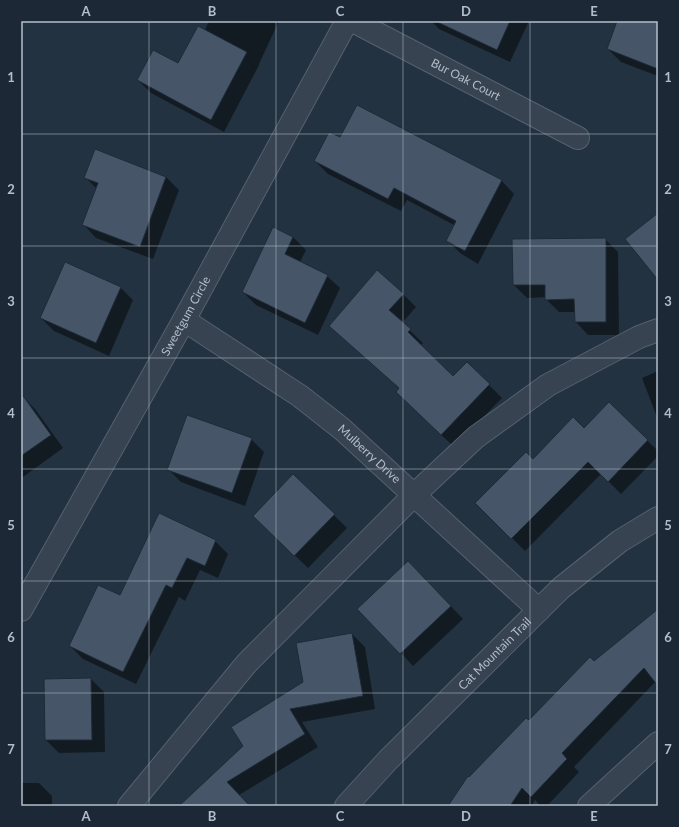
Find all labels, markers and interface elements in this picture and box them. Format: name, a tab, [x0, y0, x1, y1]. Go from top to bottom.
text: A	[80, 3, 91, 19]
text: B	[208, 3, 217, 19]
text: C	[336, 3, 345, 19]
text: D	[461, 3, 471, 19]
text: E	[590, 3, 598, 19]
street label: Bur Oak Court	[429, 55, 504, 104]
text: 1	[7, 69, 15, 85]
text: 1	[664, 69, 672, 85]
text: 2	[7, 181, 15, 197]
text: 2	[664, 181, 672, 197]
street label: Sweetgum Circle	[157, 274, 213, 358]
text: 3	[7, 293, 15, 309]
text: 3	[664, 293, 672, 309]
text: 4	[7, 405, 15, 421]
text: 4	[664, 405, 672, 421]
street label: Mulberry Drive	[335, 421, 404, 486]
text: 5	[7, 517, 15, 533]
text: 5	[664, 517, 672, 533]
street label: Cat Mountain Trail	[455, 614, 534, 693]
text: 6	[7, 629, 15, 645]
text: 6	[664, 629, 672, 645]
text: 7	[7, 741, 15, 757]
text: 7	[664, 741, 672, 757]
text: A	[80, 808, 91, 824]
text: B	[208, 808, 217, 824]
text: C	[336, 808, 345, 824]
text: D	[461, 808, 471, 824]
text: E	[590, 808, 598, 824]

